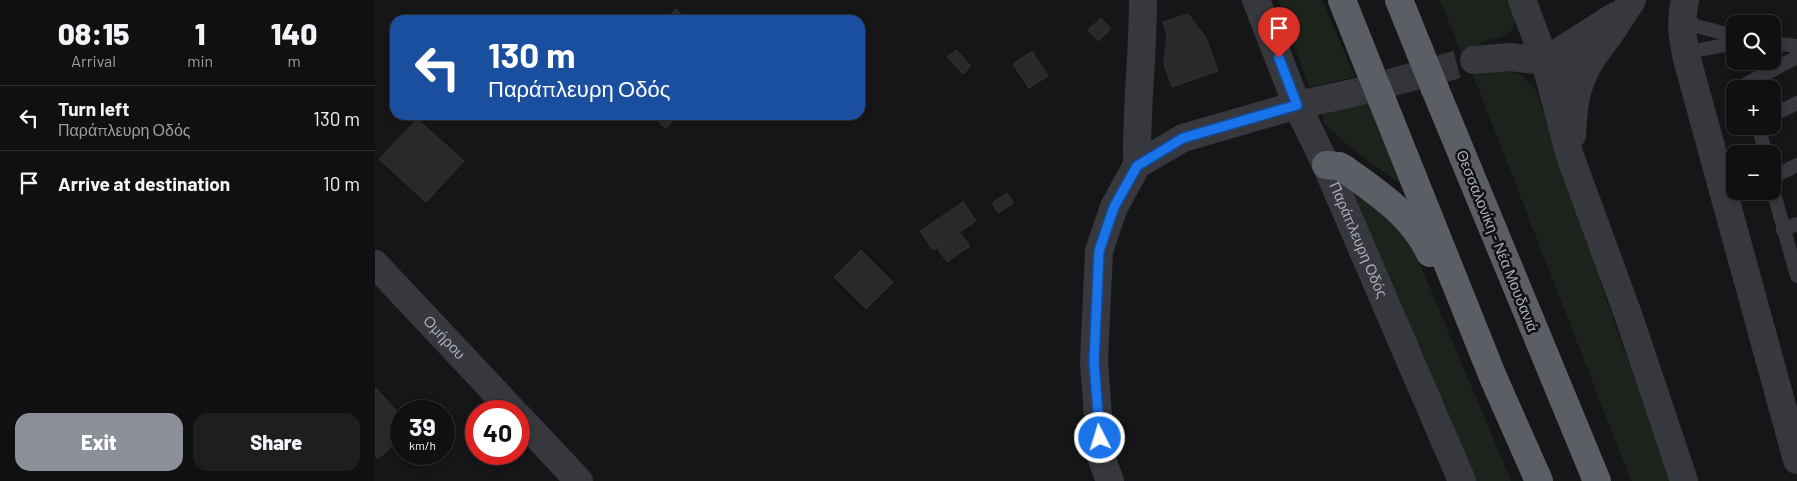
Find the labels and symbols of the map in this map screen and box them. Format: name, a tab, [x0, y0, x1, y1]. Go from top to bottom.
pin	[1258, 7, 1300, 58]
street label: Θεσσαλονίκη - Νέα Μουδανιά	[1453, 147, 1543, 334]
street label: Παράπλευρη Οδός	[1326, 179, 1392, 300]
street label: Ομήρου	[420, 311, 470, 363]
speed limit sign: 40	[465, 400, 530, 465]
position arrow	[1073, 411, 1125, 463]

